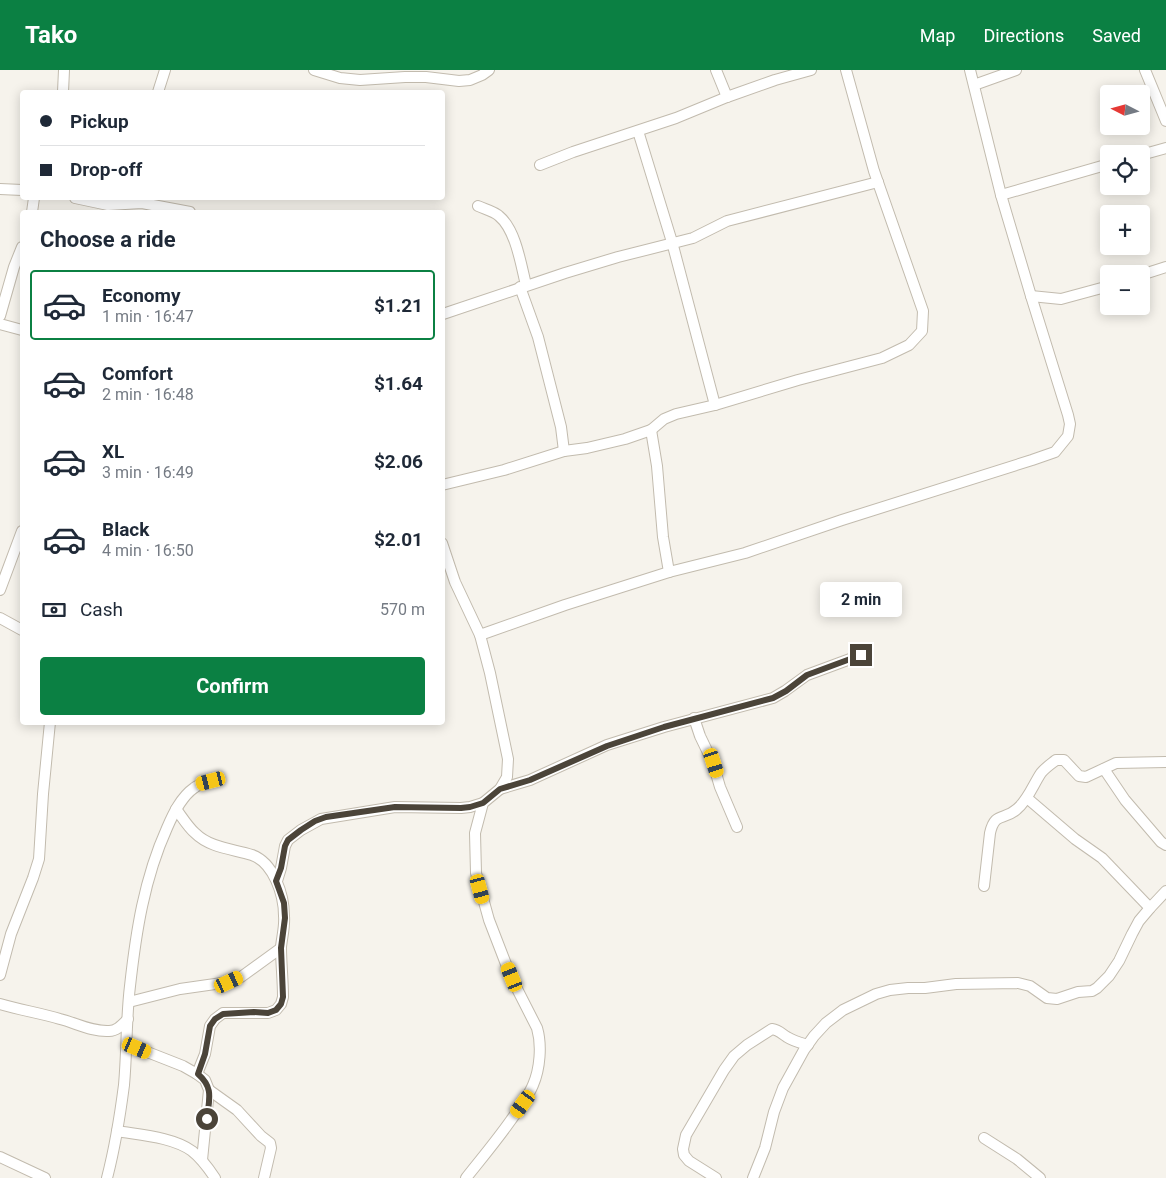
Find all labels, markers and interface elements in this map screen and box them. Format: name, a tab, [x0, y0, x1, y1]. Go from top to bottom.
text: Tako	[25, 21, 77, 49]
text: Map	[920, 25, 955, 46]
text: Directions	[983, 25, 1064, 46]
text: Saved	[1092, 25, 1141, 46]
north arrow	[1100, 85, 1150, 135]
map controls	[1100, 85, 1150, 315]
text: Pickup	[70, 110, 129, 133]
button: locate	[1100, 145, 1150, 195]
text: Drop-off	[70, 158, 142, 181]
button: +	[1100, 205, 1150, 255]
text: Choose a ride	[40, 227, 176, 252]
button: −	[1100, 265, 1150, 315]
icon: car	[42, 283, 87, 328]
text: Economy	[102, 284, 181, 307]
text: $1.21	[374, 294, 423, 317]
text: 1 min · 16:47	[102, 307, 194, 326]
icon: car	[42, 361, 87, 406]
text: Comfort	[102, 362, 173, 385]
text: $1.64	[374, 372, 423, 395]
text: 2 min · 16:48	[102, 385, 194, 404]
icon: car	[42, 439, 87, 484]
text: XL	[102, 440, 124, 463]
text: $2.06	[374, 450, 423, 473]
text: 3 min · 16:49	[102, 463, 194, 482]
icon: car	[42, 517, 87, 562]
text: Black	[102, 518, 149, 541]
text: $2.01	[374, 528, 423, 551]
text: 4 min · 16:50	[102, 541, 194, 560]
callout: 2 min	[820, 582, 902, 618]
text: 2 min	[841, 590, 881, 609]
icon: cash	[40, 596, 68, 624]
text: Cash	[80, 598, 123, 621]
text: 570 m	[380, 600, 425, 619]
route end	[850, 644, 872, 666]
button: Confirm	[40, 657, 425, 715]
car	[702, 746, 725, 780]
car	[194, 770, 227, 792]
car	[468, 873, 491, 905]
car	[499, 960, 524, 994]
car	[212, 969, 245, 995]
car	[120, 1035, 153, 1061]
car	[508, 1087, 537, 1121]
route start	[196, 1108, 218, 1130]

